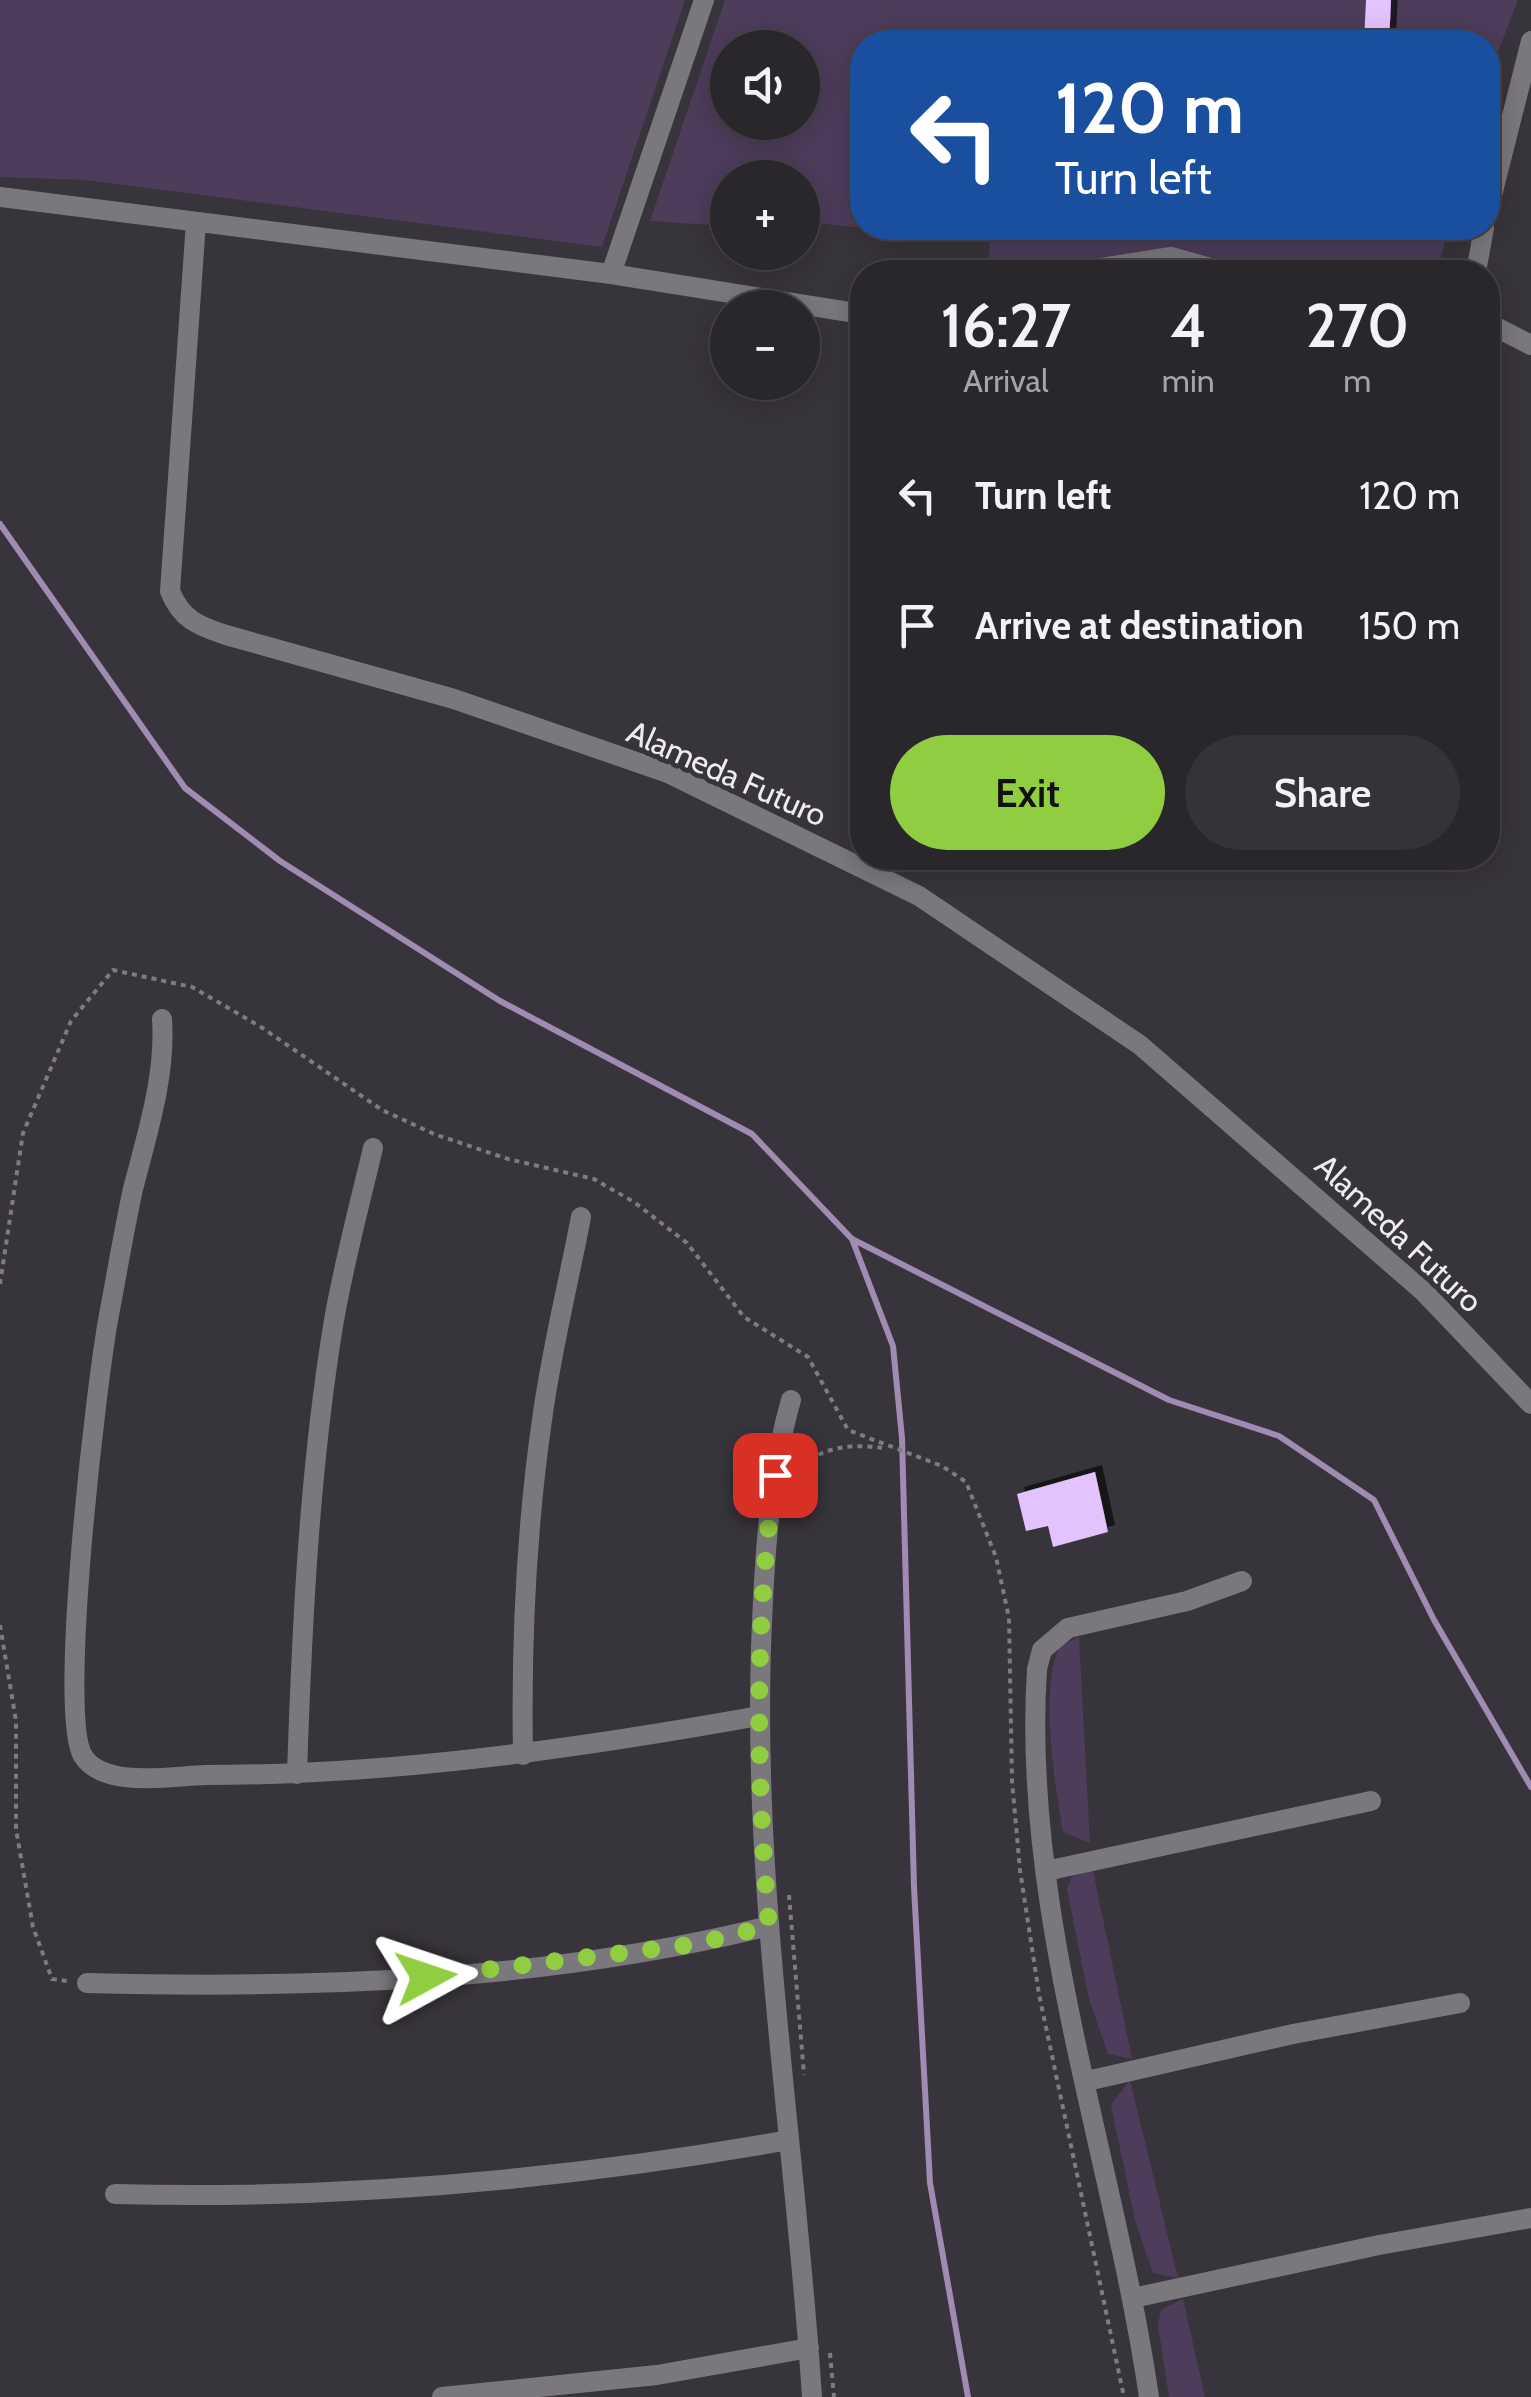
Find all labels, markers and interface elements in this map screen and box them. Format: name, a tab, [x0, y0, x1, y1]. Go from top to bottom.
map controls	[710, 30, 820, 400]
button: sound	[710, 30, 820, 140]
text: 120 m	[1055, 65, 1244, 151]
icon: left	[890, 70, 1020, 200]
text: Turn left	[1055, 151, 1212, 205]
button: +	[710, 160, 820, 270]
text: 16:27	[941, 289, 1071, 362]
text: 4	[1170, 289, 1206, 362]
text: 270	[1305, 289, 1409, 362]
button: −	[710, 290, 820, 400]
text: Arrival	[963, 361, 1049, 400]
text: min	[1162, 361, 1215, 400]
text: m	[1343, 361, 1371, 400]
icon: left	[890, 468, 945, 523]
text: Turn left	[975, 472, 1111, 519]
text: 120 m	[1359, 472, 1460, 519]
icon: arrive	[890, 598, 945, 653]
text: Arrive at destination	[975, 602, 1304, 649]
text: 150 m	[1359, 602, 1460, 649]
street label: Alameda Futuro	[621, 712, 833, 834]
button: Exit	[890, 735, 1165, 850]
button: Share	[1185, 735, 1460, 850]
street label: Alameda Futuro	[1307, 1146, 1491, 1320]
pin	[733, 1433, 818, 1518]
icon: arrive	[748, 1448, 803, 1503]
position arrow	[374, 1925, 478, 2029]

